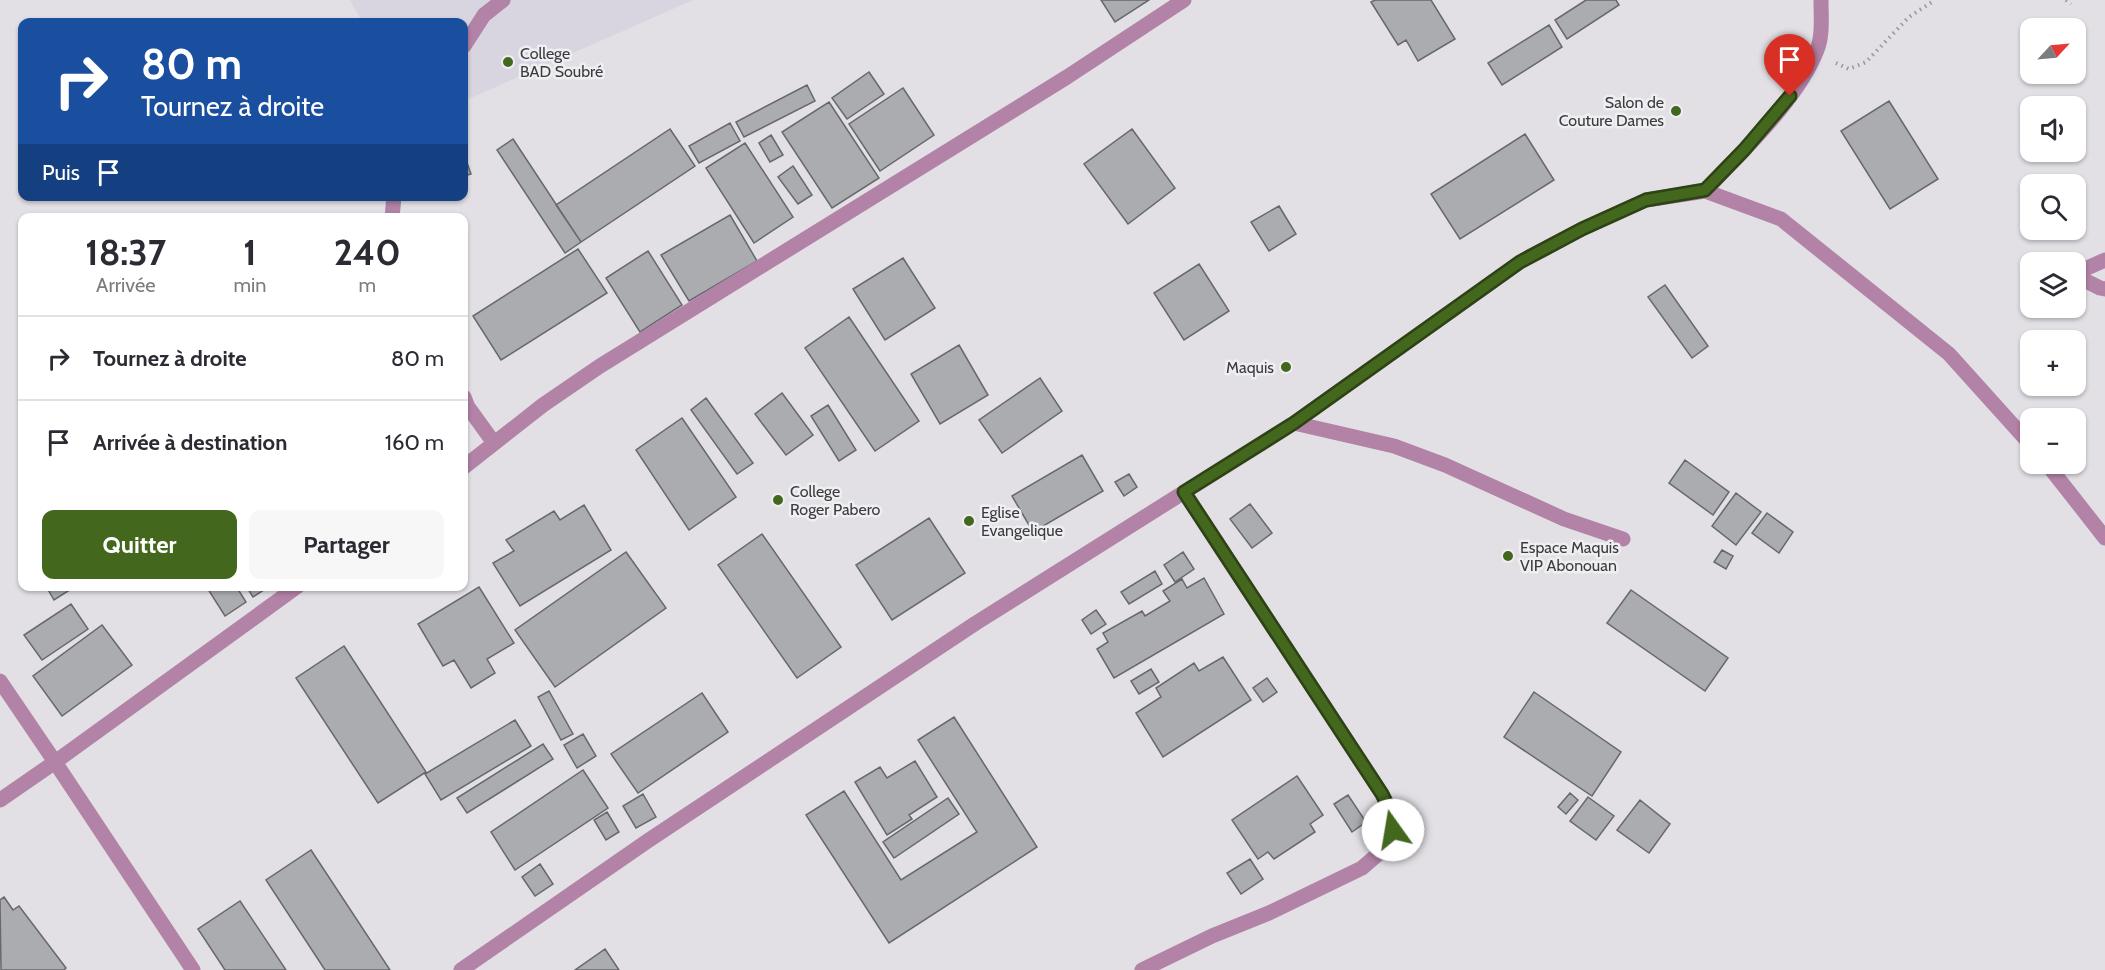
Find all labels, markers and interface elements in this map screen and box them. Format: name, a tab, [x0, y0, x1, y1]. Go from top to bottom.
north arrow	[2020, 18, 2086, 84]
map controls	[2020, 18, 2086, 474]
pin	[1764, 34, 1815, 96]
text: 80 m	[141, 38, 242, 90]
icon: right	[42, 42, 120, 120]
icon: arrive	[1773, 43, 1806, 76]
place label: College BAD Soubré	[520, 44, 603, 81]
marker: College BAD Soubré	[501, 55, 515, 69]
text: Tournez à droite	[141, 90, 324, 123]
place label: Salon de Couture Dames	[1559, 93, 1664, 130]
button: sound	[2020, 96, 2086, 162]
marker: Salon de Couture Dames	[1669, 104, 1683, 118]
icon: arrive	[92, 156, 125, 189]
text: Puis	[42, 159, 80, 186]
button: search	[2020, 174, 2086, 240]
text: 18:37	[85, 230, 166, 274]
text: 1	[243, 230, 257, 274]
text: 240	[334, 230, 401, 274]
button: layers	[2020, 252, 2086, 318]
text: Arrivée	[96, 273, 155, 297]
text: min	[233, 273, 266, 297]
text: m	[358, 273, 376, 297]
button: +	[2020, 330, 2086, 396]
icon: right	[42, 342, 75, 375]
text: Tournez à droite	[93, 345, 247, 372]
text: 80 m	[391, 345, 444, 372]
place label: Maquis	[1226, 358, 1274, 377]
marker: Maquis	[1279, 360, 1293, 374]
button: −	[2020, 408, 2086, 474]
icon: arrive	[42, 426, 75, 459]
text: Arrivée à destination	[93, 429, 287, 456]
text: 160 m	[385, 429, 444, 456]
place label: College Roger Pabero	[790, 482, 880, 519]
marker: College Roger Pabero	[771, 493, 785, 507]
place label: Eglise Evangelique	[981, 503, 1063, 540]
button: Quitter	[42, 510, 237, 579]
button: Partager	[249, 510, 444, 579]
marker: Eglise Evangelique	[962, 514, 976, 528]
place label: Espace Maquis VIP Abonouan	[1520, 538, 1619, 575]
marker: Espace Maquis VIP Abonouan	[1501, 549, 1515, 563]
position arrow	[1361, 798, 1425, 862]

